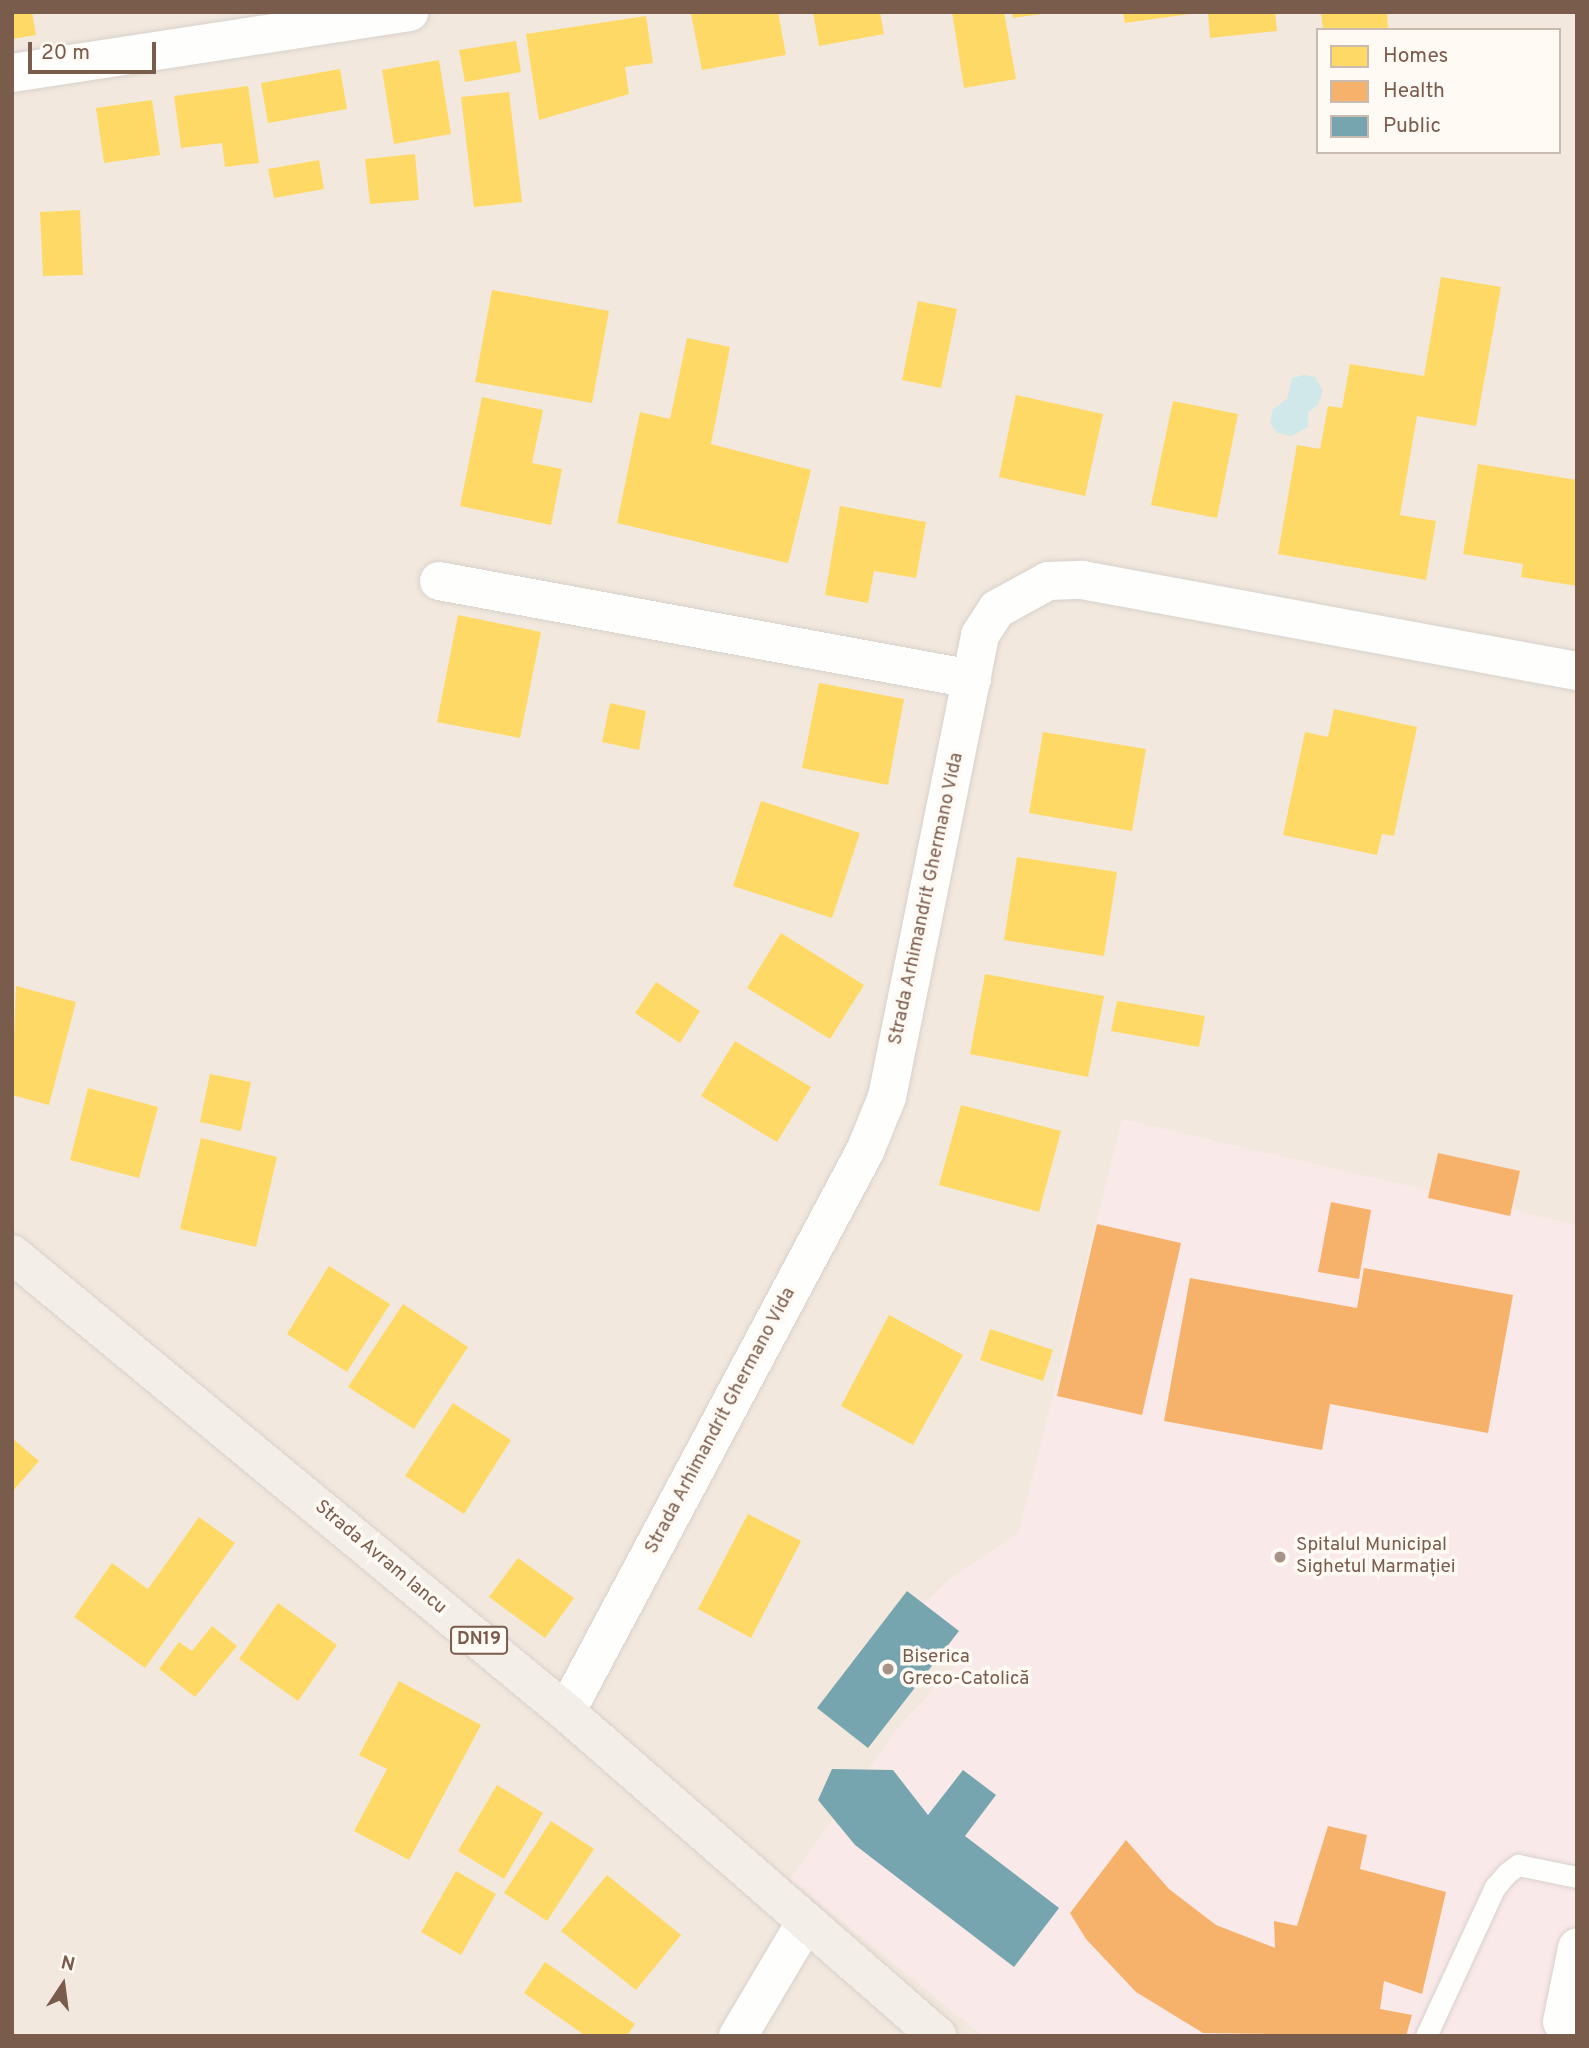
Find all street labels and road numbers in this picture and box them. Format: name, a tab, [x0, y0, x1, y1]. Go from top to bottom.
street label: Strada Arhimandrit Ghermano Vida	[885, 750, 969, 1048]
street label: Strada Arhimandrit Ghermano Vida	[641, 1283, 801, 1559]
street label: Strada Avram Iancu	[309, 1496, 451, 1620]
road number: DN19	[449, 1625, 509, 1654]

